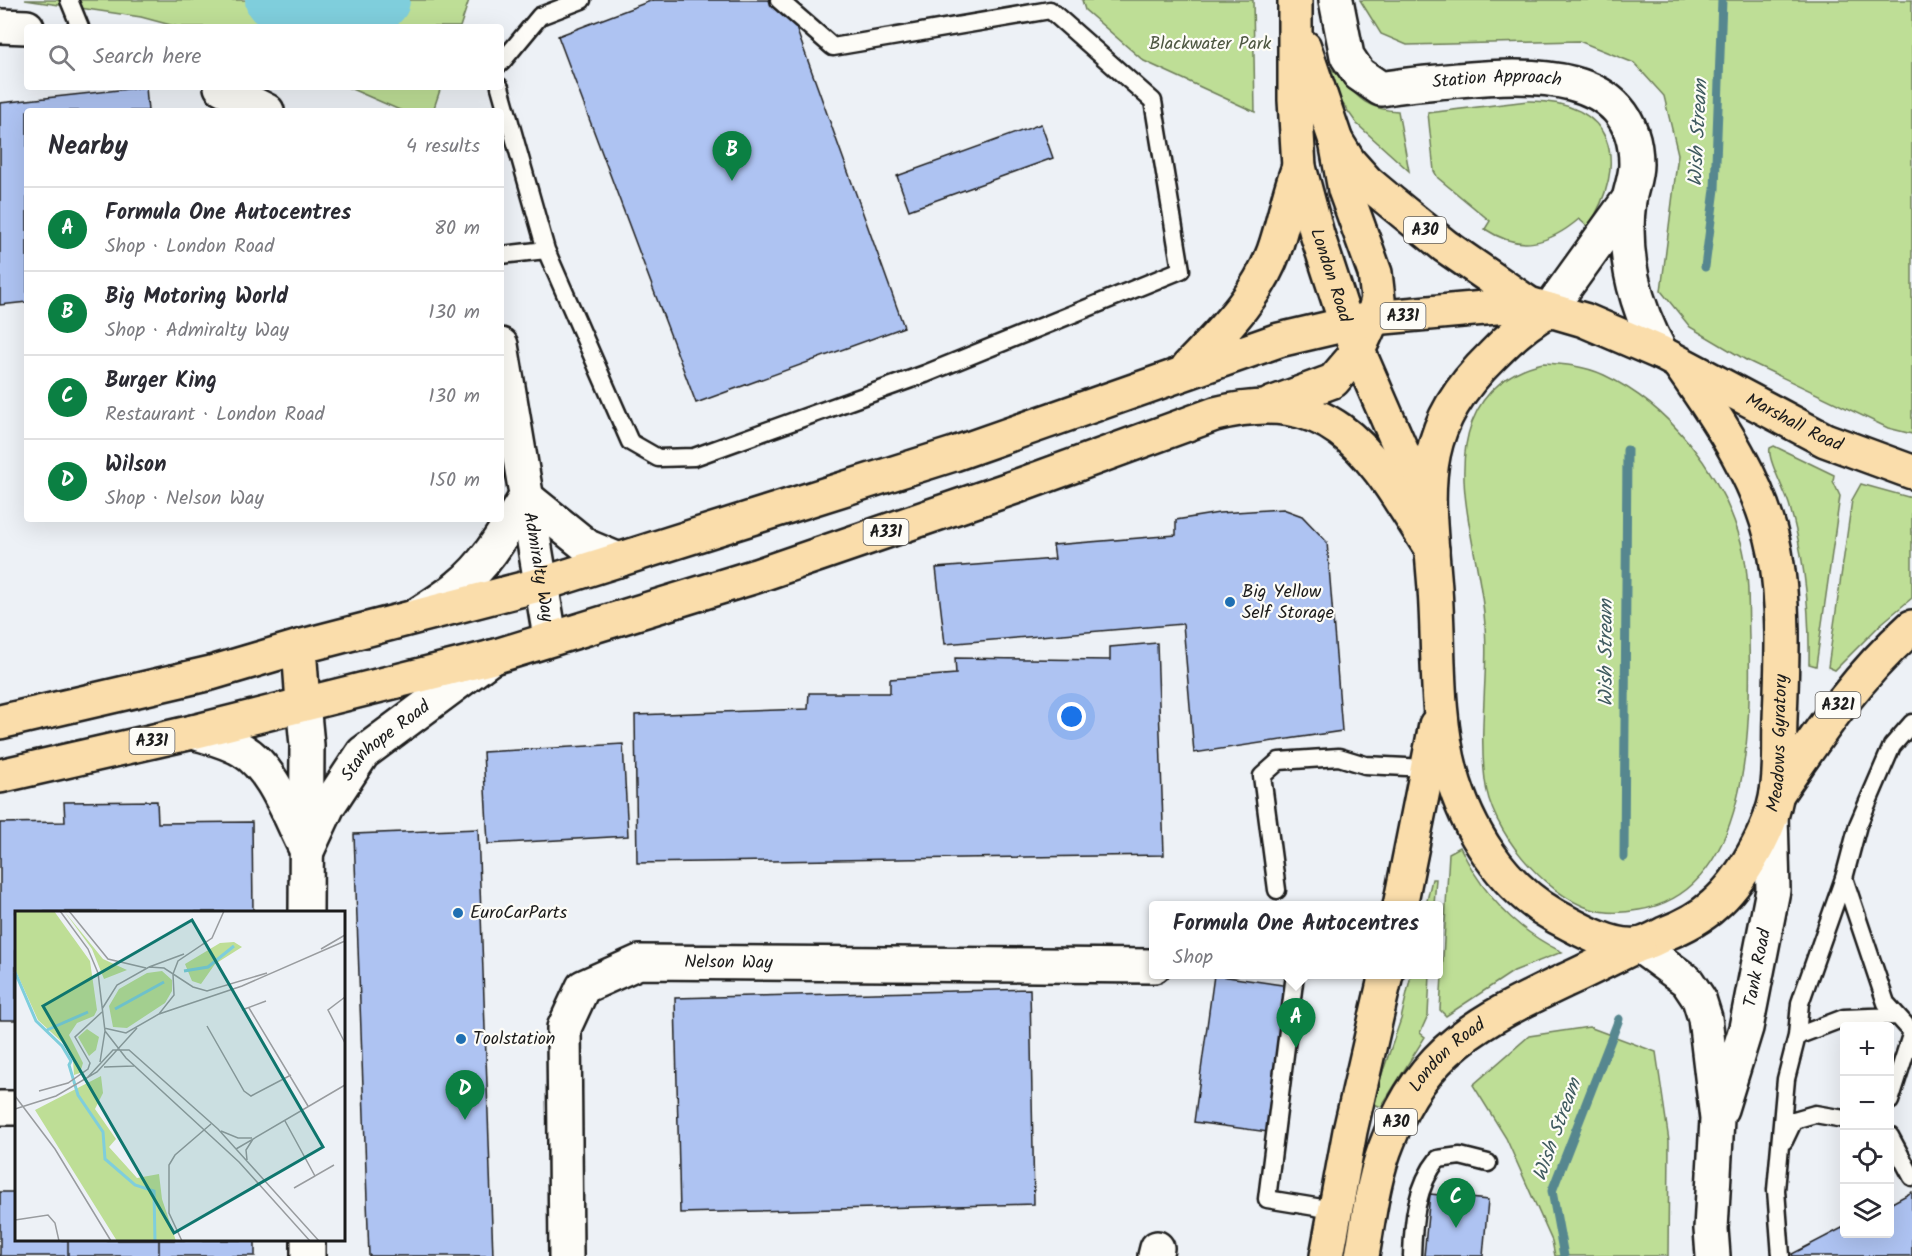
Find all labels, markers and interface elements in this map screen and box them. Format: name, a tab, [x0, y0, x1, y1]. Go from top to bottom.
search box	[24, 24, 504, 90]
park label: Blackwater Park	[1149, 30, 1272, 59]
text: Search here	[93, 40, 201, 75]
icon: search	[45, 41, 78, 74]
street label: Station Approach	[1431, 62, 1564, 97]
water label: Wish Stream	[1680, 77, 1718, 187]
text: Nearby	[48, 126, 128, 168]
text: 4 results	[406, 131, 480, 163]
pin: B	[712, 132, 752, 181]
text: Formula One Autocentres	[105, 196, 351, 231]
text: A	[61, 213, 74, 245]
text: 80 m	[434, 213, 480, 245]
road number: A30	[1404, 217, 1446, 243]
street label: London Road	[1302, 225, 1360, 327]
text: Shop · London Road	[105, 231, 274, 263]
text: Big Motoring World	[105, 280, 288, 315]
text: B	[61, 297, 74, 329]
text: 130 m	[428, 297, 480, 329]
road number: A331	[1380, 303, 1426, 329]
text: Shop · Admiralty Way	[105, 315, 289, 347]
text: Burger King	[105, 364, 217, 399]
text: C	[61, 381, 74, 413]
text: 130 m	[428, 381, 480, 413]
street label: Marshall Road	[1740, 386, 1848, 460]
text: Restaurant · London Road	[105, 399, 325, 431]
text: Wilson	[105, 448, 166, 483]
text: D	[61, 465, 74, 497]
text: 150 m	[429, 465, 480, 497]
text: Shop · Nelson Way	[105, 483, 264, 515]
street label: Admiralty Way	[515, 510, 562, 625]
road number: A331	[864, 519, 908, 545]
place label: Big Yellow Self Storage	[1242, 578, 1334, 628]
marker: Big Yellow Self Storage	[1223, 595, 1237, 609]
water label: Wish Stream	[1591, 597, 1623, 706]
street label: Meadows Gyratory	[1758, 673, 1796, 816]
street label: Stanhope Road	[334, 692, 437, 787]
road number: A321	[1816, 692, 1860, 718]
your location	[1057, 702, 1086, 731]
road number: A331	[130, 728, 174, 754]
place label: EuroCarParts	[470, 899, 568, 928]
popup	[1149, 901, 1443, 979]
marker: EuroCarParts	[451, 906, 465, 920]
text: Formula One Autocentres	[1173, 907, 1419, 942]
inset map	[15, 911, 345, 1241]
street label: Tank Road	[1736, 925, 1780, 1010]
text: Shop	[1173, 942, 1213, 974]
street label: Nelson Way	[684, 948, 773, 978]
pin: A	[1276, 998, 1316, 1048]
street label: London Road	[1402, 1010, 1492, 1098]
map controls	[1840, 1022, 1894, 1238]
button: +	[1840, 1022, 1894, 1076]
place label: Toolstation	[473, 1025, 555, 1054]
marker: Toolstation	[454, 1032, 468, 1046]
pin: D	[446, 1070, 484, 1120]
water label: Wish Stream	[1525, 1072, 1592, 1186]
button: −	[1840, 1076, 1894, 1130]
road number: A30	[1375, 1109, 1417, 1135]
button: locate	[1840, 1130, 1894, 1184]
pin: C	[1436, 1178, 1476, 1228]
button: layers	[1840, 1184, 1894, 1238]

